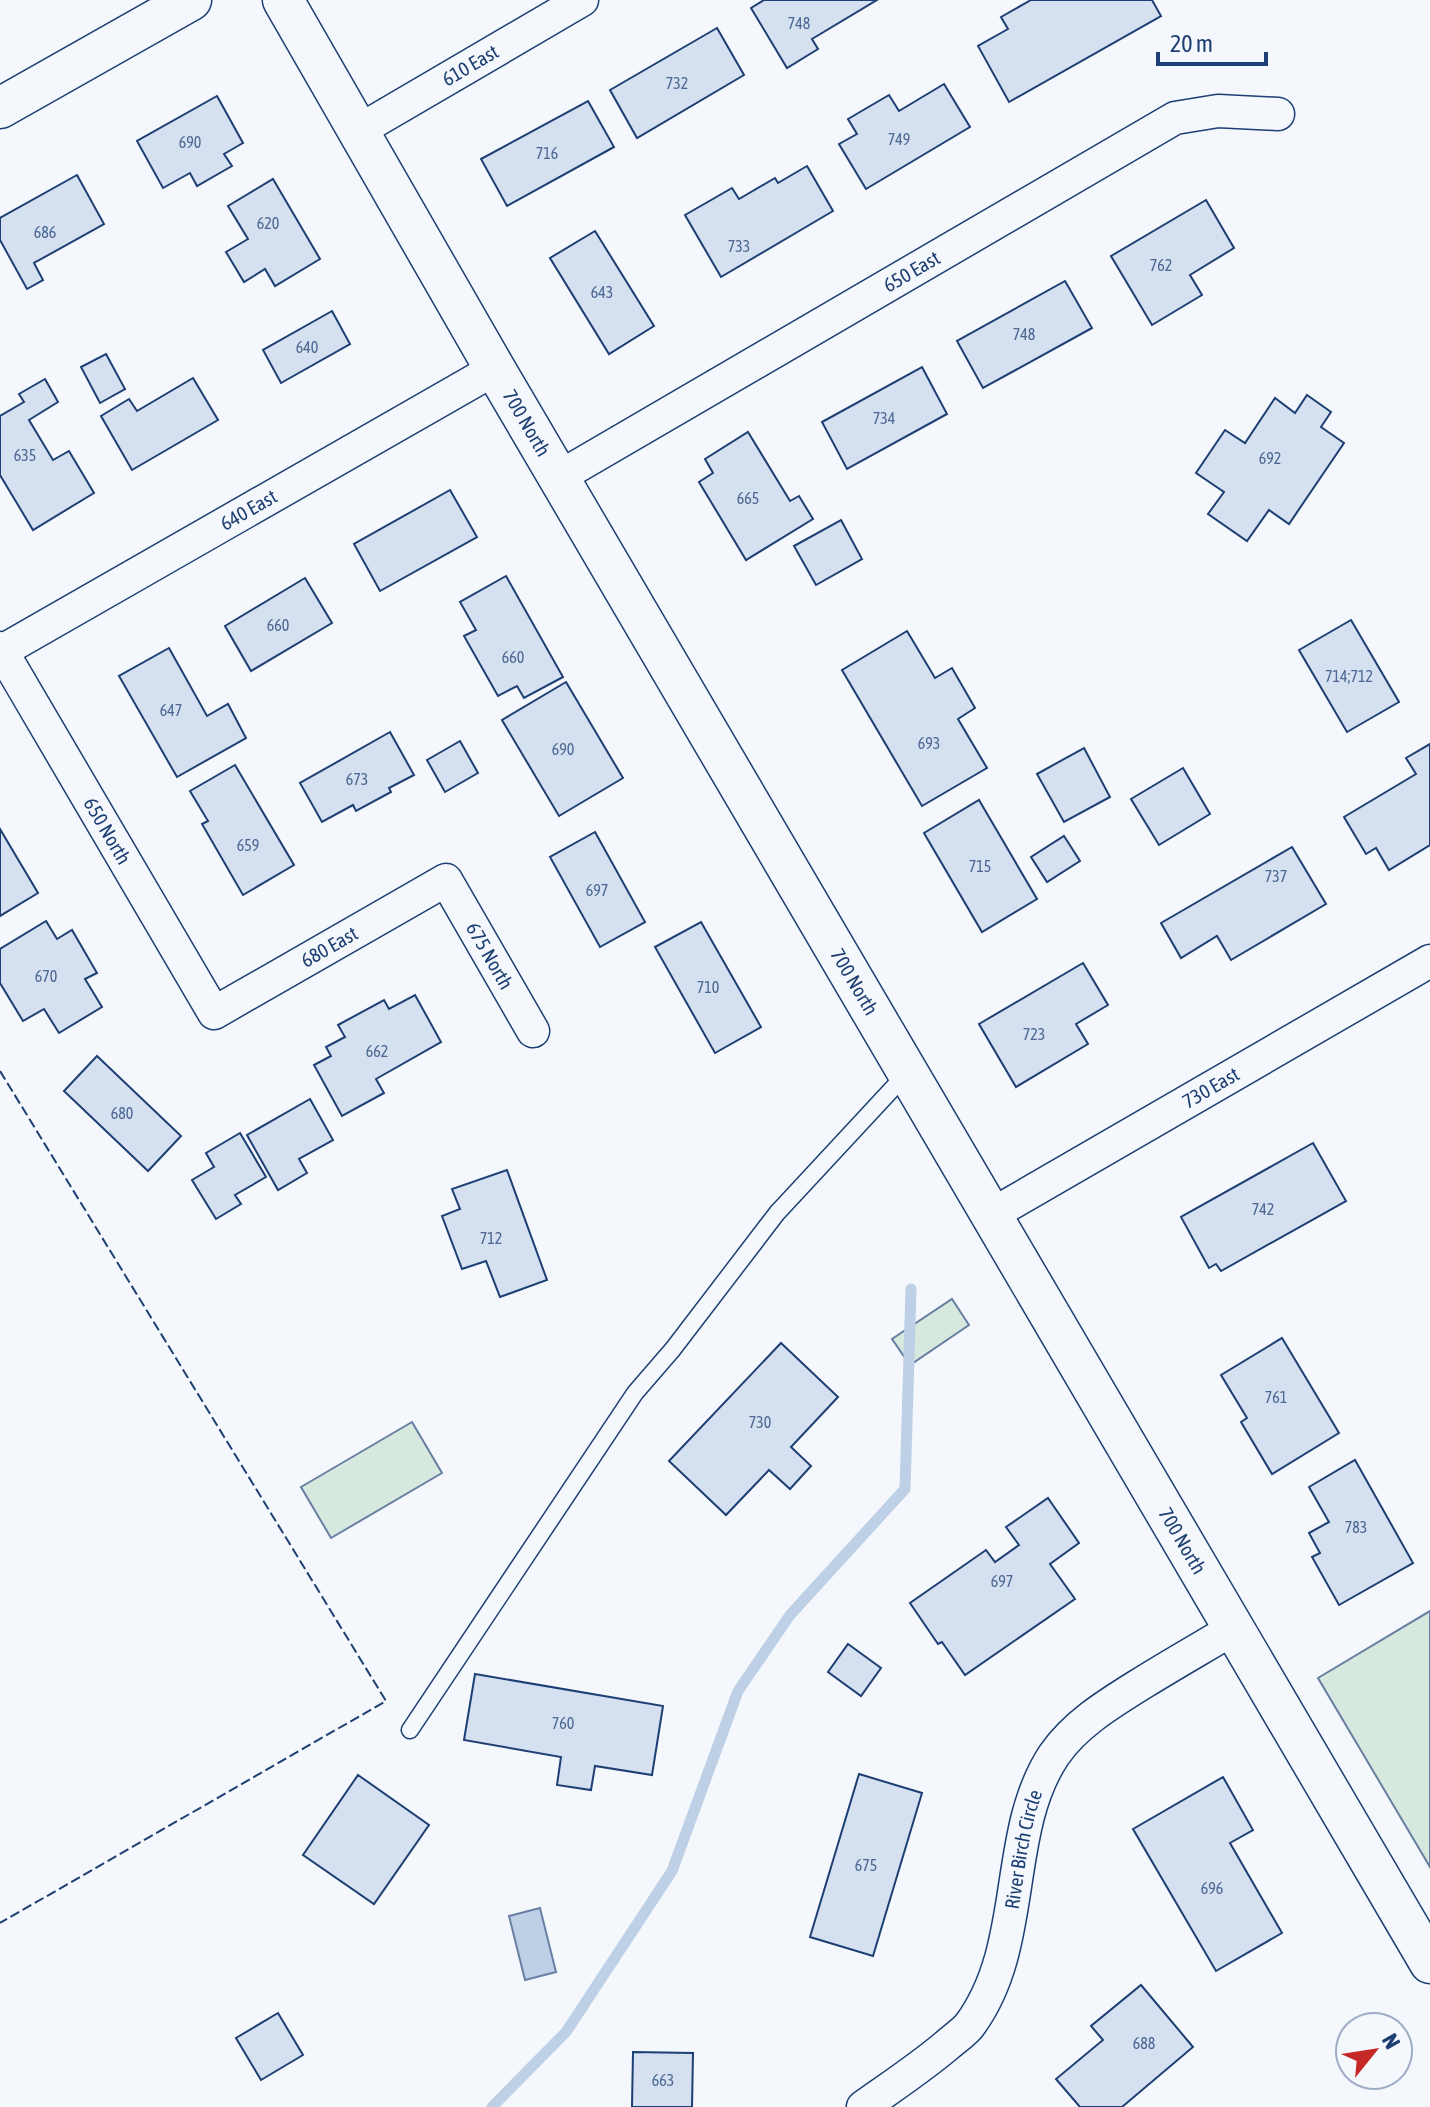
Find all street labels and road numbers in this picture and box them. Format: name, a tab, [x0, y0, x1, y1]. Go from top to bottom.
street label: 610 East	[438, 39, 503, 90]
street label: 650 East	[879, 246, 944, 297]
street label: 700 North	[499, 385, 555, 460]
street label: 640 East	[216, 484, 281, 535]
street label: 650 North	[79, 793, 136, 868]
street label: 675 North	[462, 918, 518, 993]
street label: 680 East	[297, 921, 362, 972]
street label: 700 North	[826, 944, 883, 1019]
street label: 730 East	[1178, 1062, 1243, 1113]
street label: 700 North	[1154, 1503, 1211, 1578]
street label: River Birch Circle	[1000, 1786, 1046, 1911]

